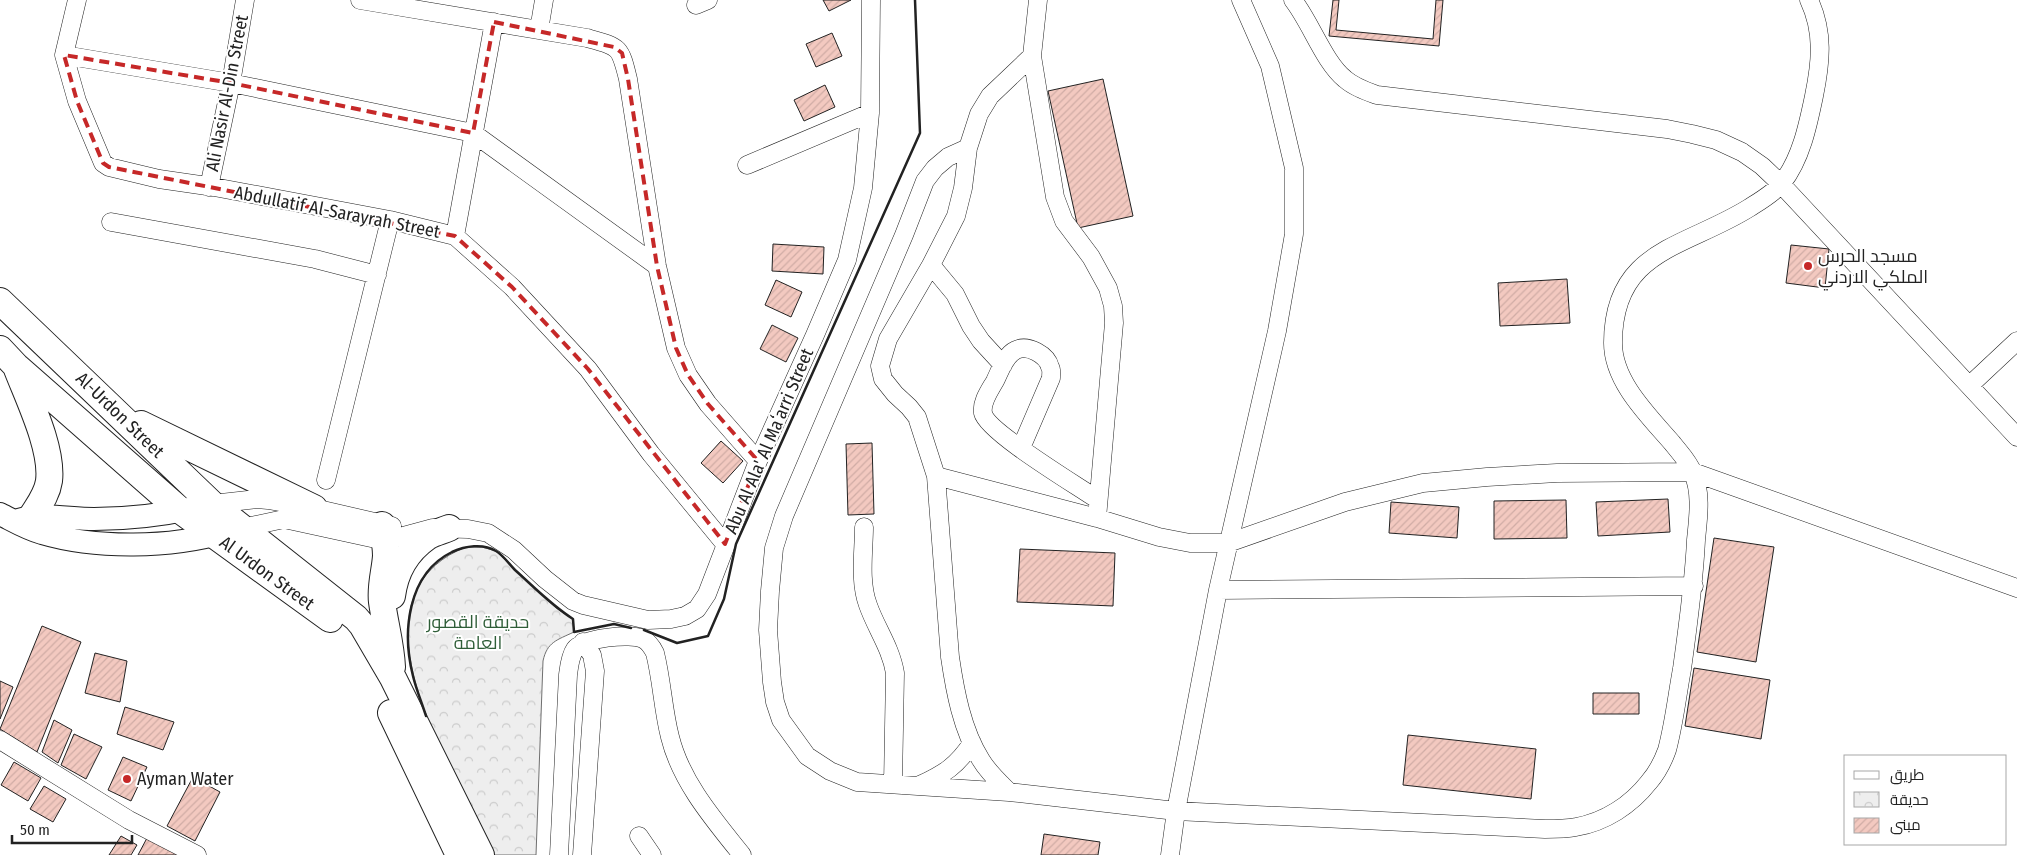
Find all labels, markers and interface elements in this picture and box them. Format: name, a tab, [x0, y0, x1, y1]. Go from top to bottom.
street label: Ali Nasir Al-Din Street	[201, 13, 253, 173]
street label: Abdullatif Al-Sarayrah Street	[232, 181, 442, 243]
place label: مسجد الحرس الملكي الاردني	[1818, 245, 1928, 291]
marker: مسجد الحرس الملكي الاردني	[1802, 260, 1814, 272]
street label: Abu Al Ala' Al Maʻarri Street	[720, 345, 818, 537]
street label: Al-Urdon Street	[71, 367, 169, 463]
street label: Al Urdon Street	[215, 531, 319, 615]
park label: حديقة القصور العامة	[426, 611, 529, 654]
legend	[1844, 755, 2007, 845]
text: طريق	[1890, 766, 1924, 785]
place label: Ayman Water	[137, 768, 234, 790]
marker: Ayman Water	[121, 773, 133, 785]
text: حديقة	[1890, 791, 1929, 809]
scale bar	[12, 812, 132, 844]
text: مبنى	[1890, 816, 1921, 835]
text: 50 m	[20, 821, 50, 839]

